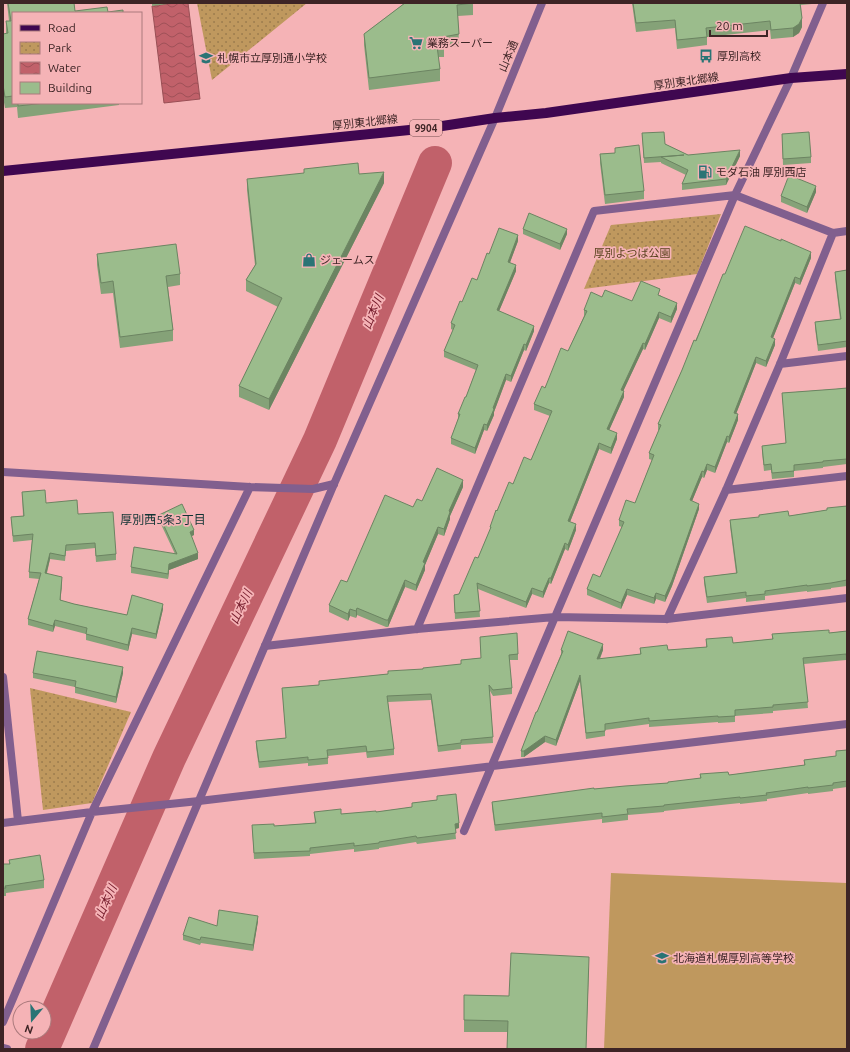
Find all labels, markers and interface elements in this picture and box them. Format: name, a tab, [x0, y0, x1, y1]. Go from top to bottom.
legend	[12, 12, 142, 104]
scale bar	[710, 12, 767, 38]
text: 20 m	[716, 19, 743, 32]
text: Road	[48, 21, 76, 34]
supermarket icon: 業務スーパー	[408, 35, 424, 51]
place label: 業務スーパー	[427, 37, 493, 49]
street label: 山本通	[496, 38, 520, 74]
text: Park	[48, 41, 72, 54]
bus stop icon: 厚別高校	[698, 48, 714, 64]
school or university icon: 札幌市立厚別通小学校	[198, 50, 214, 66]
place label: 厚別高校	[717, 50, 761, 62]
place label: 札幌市立厚別通小学校	[217, 52, 327, 64]
text: Water	[48, 61, 81, 74]
street label: 厚別東北郷線	[652, 70, 720, 92]
text: Building	[48, 81, 92, 94]
street label: 厚別東北郷線	[332, 113, 398, 131]
road number: 9904	[410, 120, 442, 136]
fuel station icon: モダ石油 厚別西店	[697, 164, 713, 180]
place label: モダ石油 厚別西店	[716, 166, 807, 178]
park label: 厚別よつば公園	[594, 247, 671, 259]
shop icon: ジェームス	[301, 252, 317, 268]
place label: ジェームス	[320, 254, 375, 266]
water label: 山本川	[360, 291, 386, 331]
district label: 厚別西5条3丁目	[120, 513, 206, 526]
water label: 山本川	[227, 586, 255, 626]
water label: 山本川	[92, 881, 120, 921]
school or university icon: 北海道札幌厚別高等学校	[654, 950, 670, 966]
place label: 北海道札幌厚別高等学校	[673, 952, 794, 964]
north arrow	[12, 1000, 52, 1040]
text: N	[23, 1022, 35, 1036]

